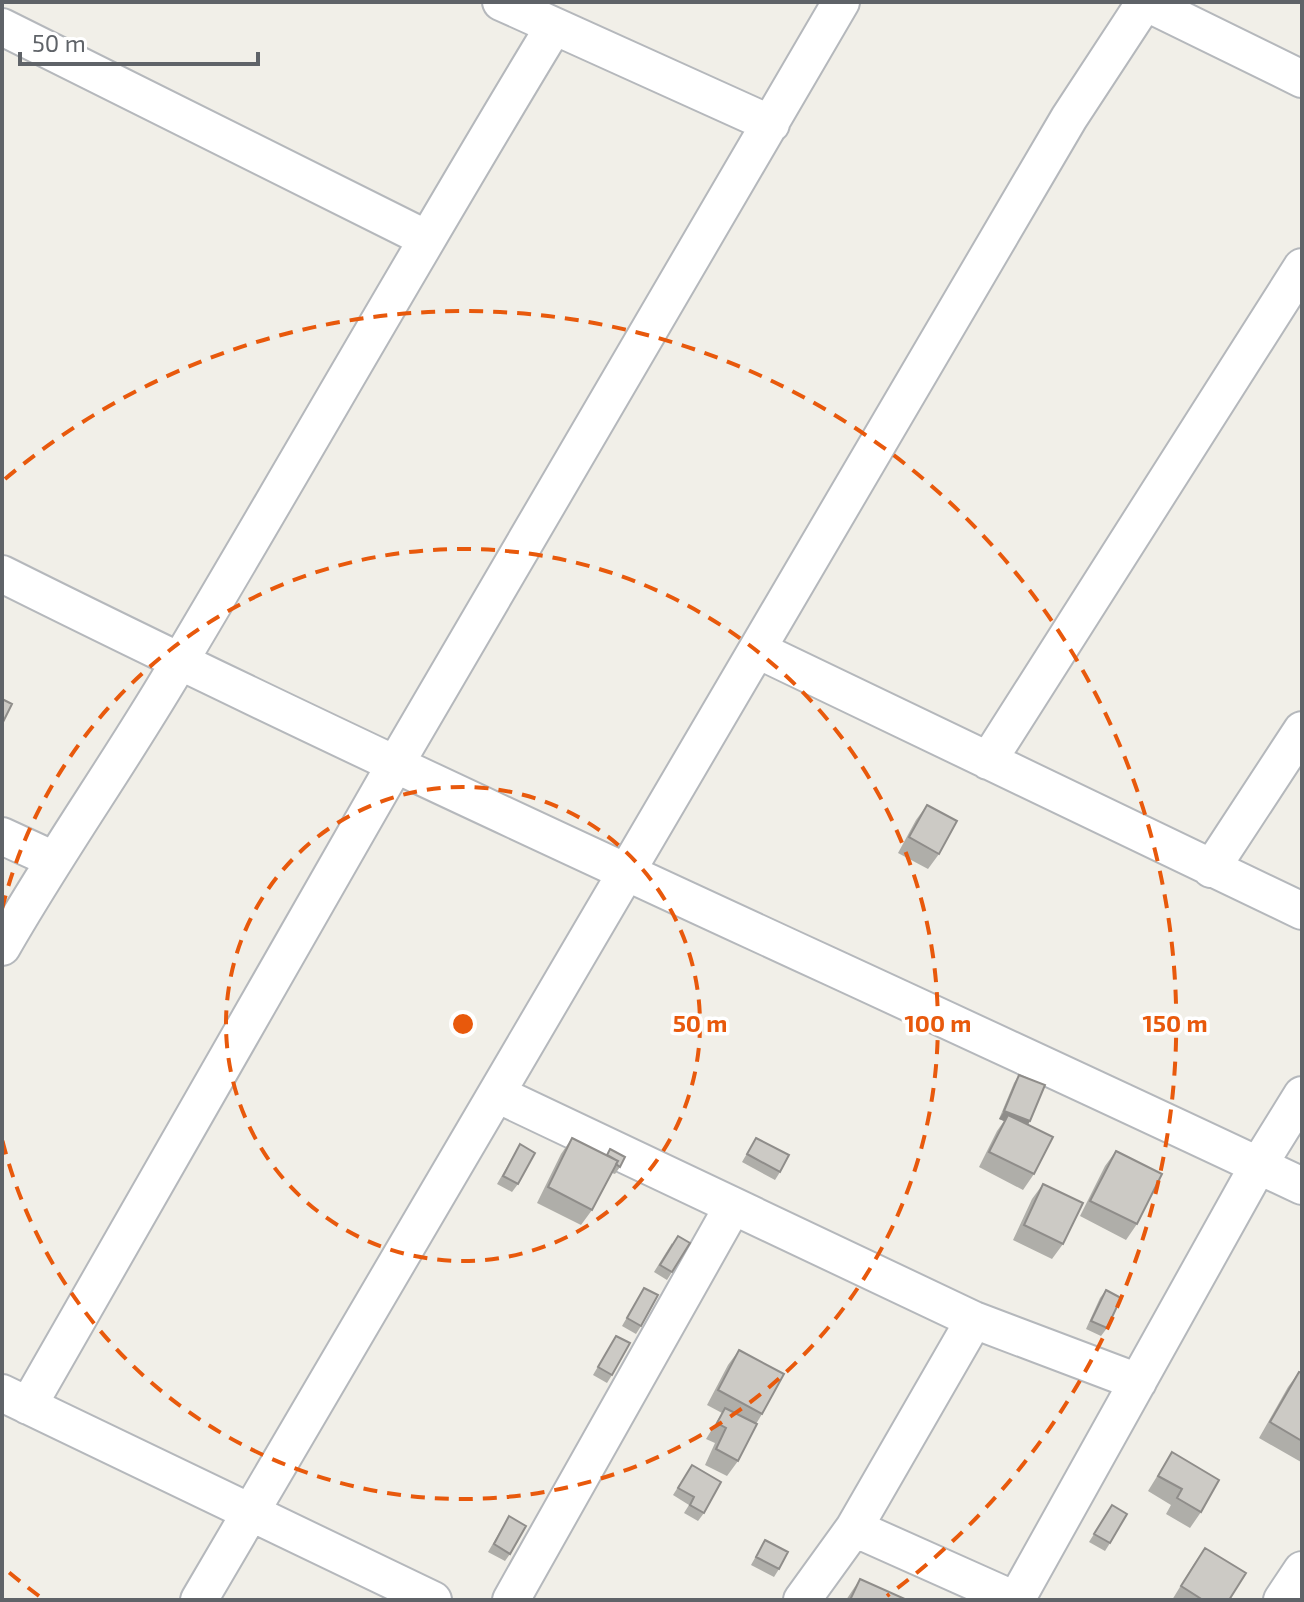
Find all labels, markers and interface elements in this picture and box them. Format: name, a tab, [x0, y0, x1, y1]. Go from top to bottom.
scale bar	[20, 16, 258, 66]
text: 50 m	[32, 28, 86, 57]
text: 50 m	[673, 1008, 727, 1037]
text: 100 m	[905, 1008, 971, 1037]
text: 150 m	[1142, 1008, 1208, 1037]
centre of rings	[449, 1010, 477, 1038]

